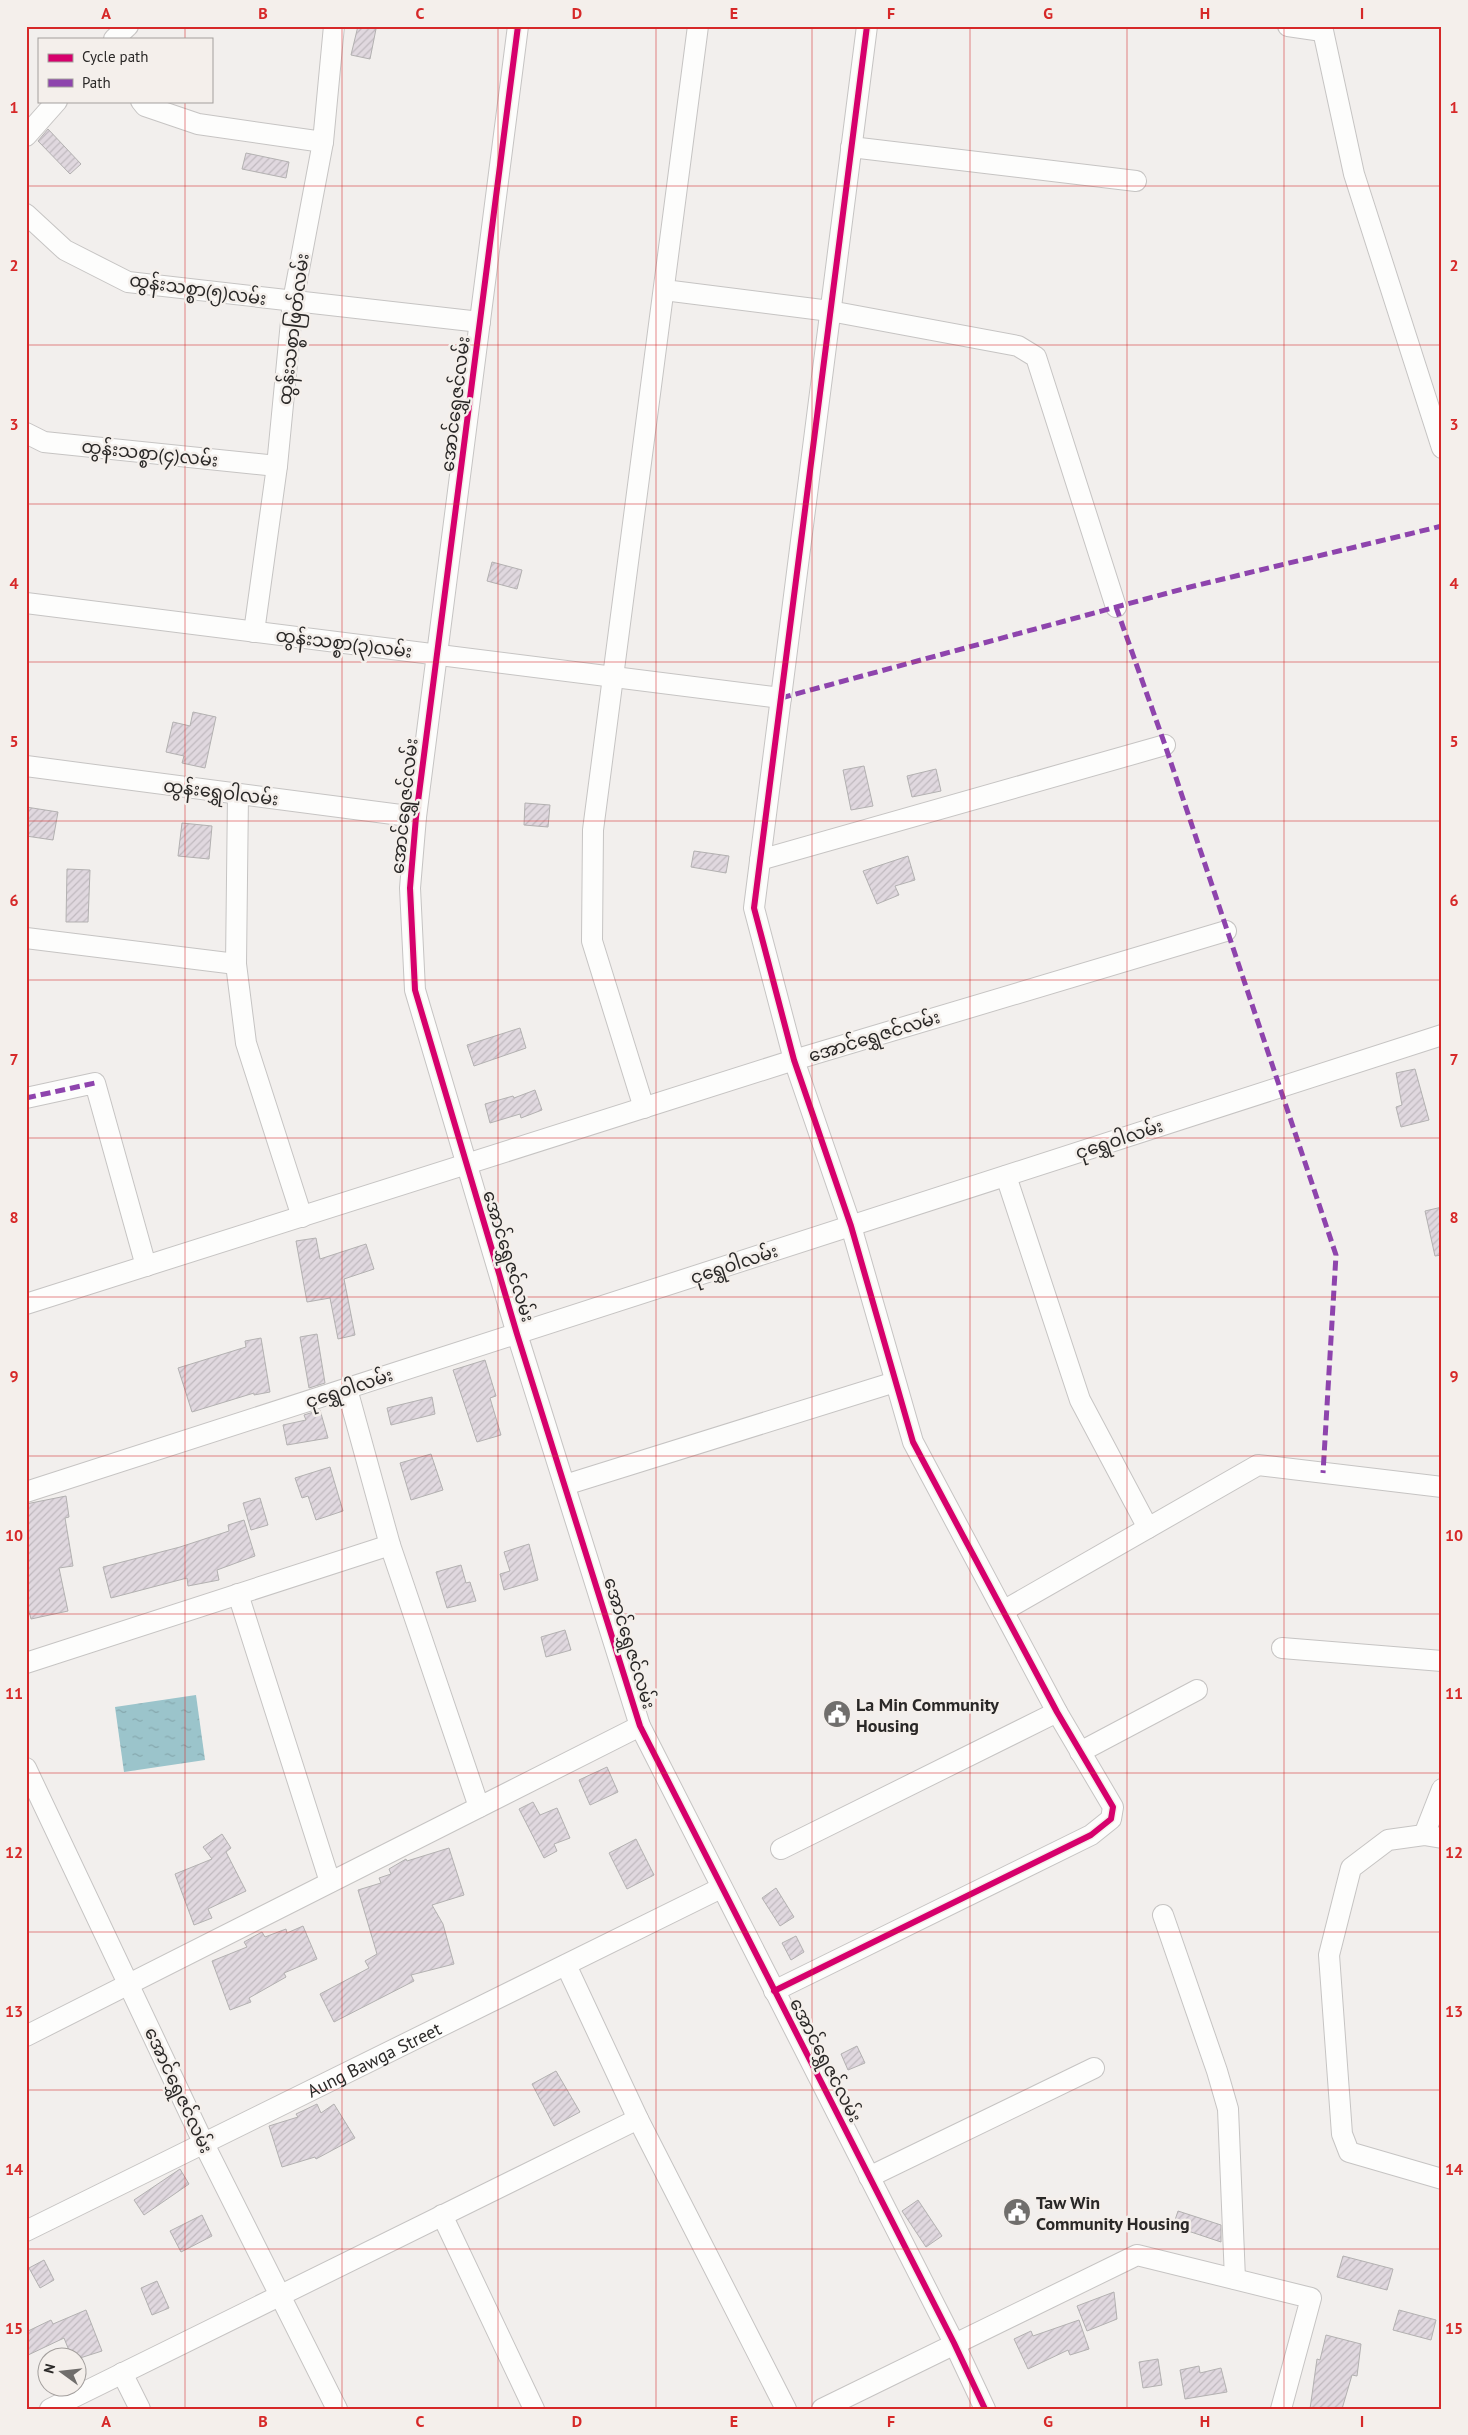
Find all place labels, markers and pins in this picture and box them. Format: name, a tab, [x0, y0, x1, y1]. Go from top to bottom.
place label: La Min Community Housing	[856, 1693, 999, 1737]
public building icon: La Min Community Housing	[822, 1699, 852, 1729]
place label: Taw Win Community Housing	[1036, 2191, 1190, 2235]
public building icon: Taw Win Community Housing	[1002, 2197, 1032, 2227]

